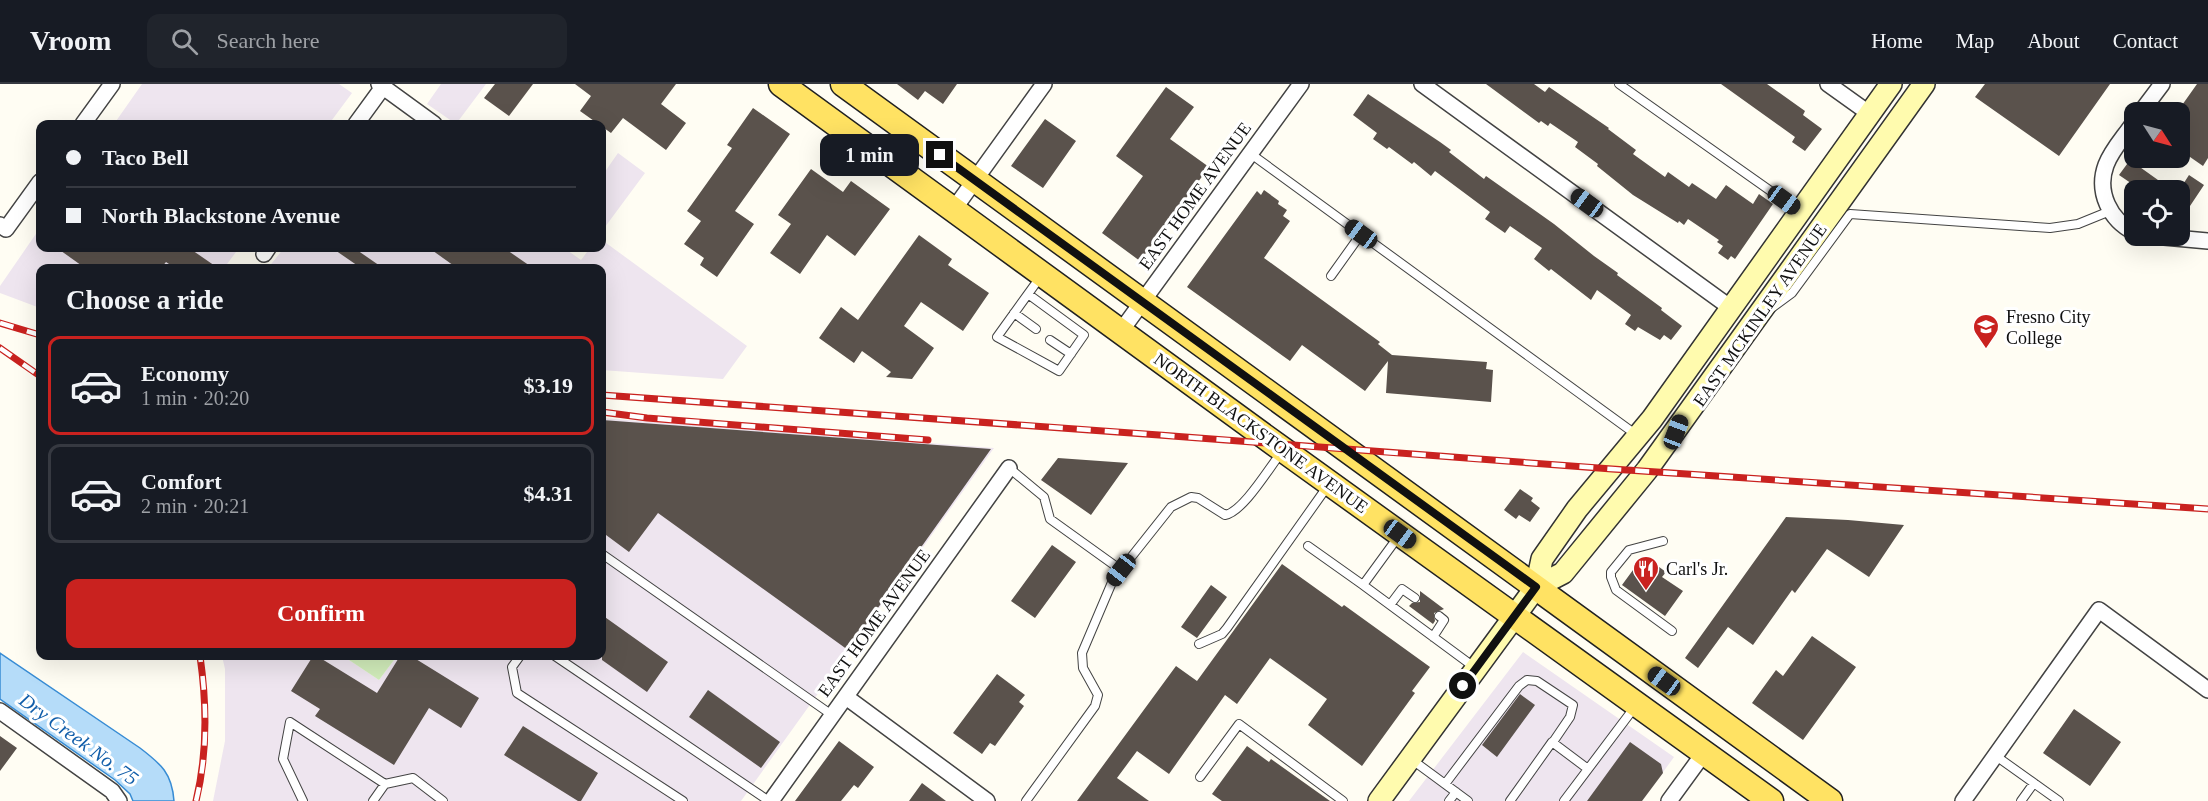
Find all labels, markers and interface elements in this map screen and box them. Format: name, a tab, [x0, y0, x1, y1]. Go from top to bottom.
search box	[147, 14, 567, 68]
text: Vroom	[30, 25, 111, 56]
icon: search	[168, 25, 201, 58]
text: Search here	[216, 28, 320, 53]
text: Home	[1871, 29, 1923, 53]
text: Map	[1956, 29, 1994, 53]
text: About	[2027, 29, 2080, 53]
text: Contact	[2113, 29, 2178, 53]
north arrow	[2124, 102, 2190, 168]
map controls	[2124, 102, 2190, 246]
street label: EAST HOME AVENUE	[1135, 118, 1255, 274]
callout: 1 min	[820, 134, 919, 176]
route end	[926, 141, 953, 168]
text: 1 min	[845, 144, 894, 166]
text: Taco Bell	[102, 145, 189, 170]
button: locate	[2124, 180, 2190, 246]
car	[1764, 182, 1804, 218]
car	[1567, 185, 1607, 221]
text: North Blackstone Avenue	[102, 203, 340, 228]
car	[1341, 216, 1381, 252]
street label: EAST MCKINLEY AVENUE	[1689, 220, 1831, 410]
text: Choose a ride	[66, 285, 224, 315]
place label: Fresno City College	[2006, 307, 2091, 348]
school or university icon: Fresno City College	[1971, 312, 2001, 350]
street label: NORTH BLACKSTONE AVENUE	[1150, 349, 1372, 517]
icon: car	[69, 359, 123, 413]
text: Economy	[141, 361, 229, 386]
text: $3.19	[524, 373, 573, 398]
text: 1 min · 20:20	[141, 387, 249, 409]
car	[1661, 412, 1691, 452]
icon: car	[69, 467, 123, 521]
text: Comfort	[141, 469, 222, 494]
text: $4.31	[524, 481, 573, 506]
text: 2 min · 20:21	[141, 495, 249, 517]
car	[1380, 516, 1420, 552]
street label: EAST HOME AVENUE	[814, 545, 934, 701]
car	[1103, 550, 1139, 590]
restaurant icon: Carl's Jr.	[1631, 554, 1661, 592]
place label: Carl's Jr.	[1666, 559, 1728, 579]
button: Confirm	[66, 579, 576, 648]
car	[1644, 663, 1684, 699]
route start	[1449, 672, 1476, 699]
water label: Dry Creek No. 75	[14, 688, 143, 790]

